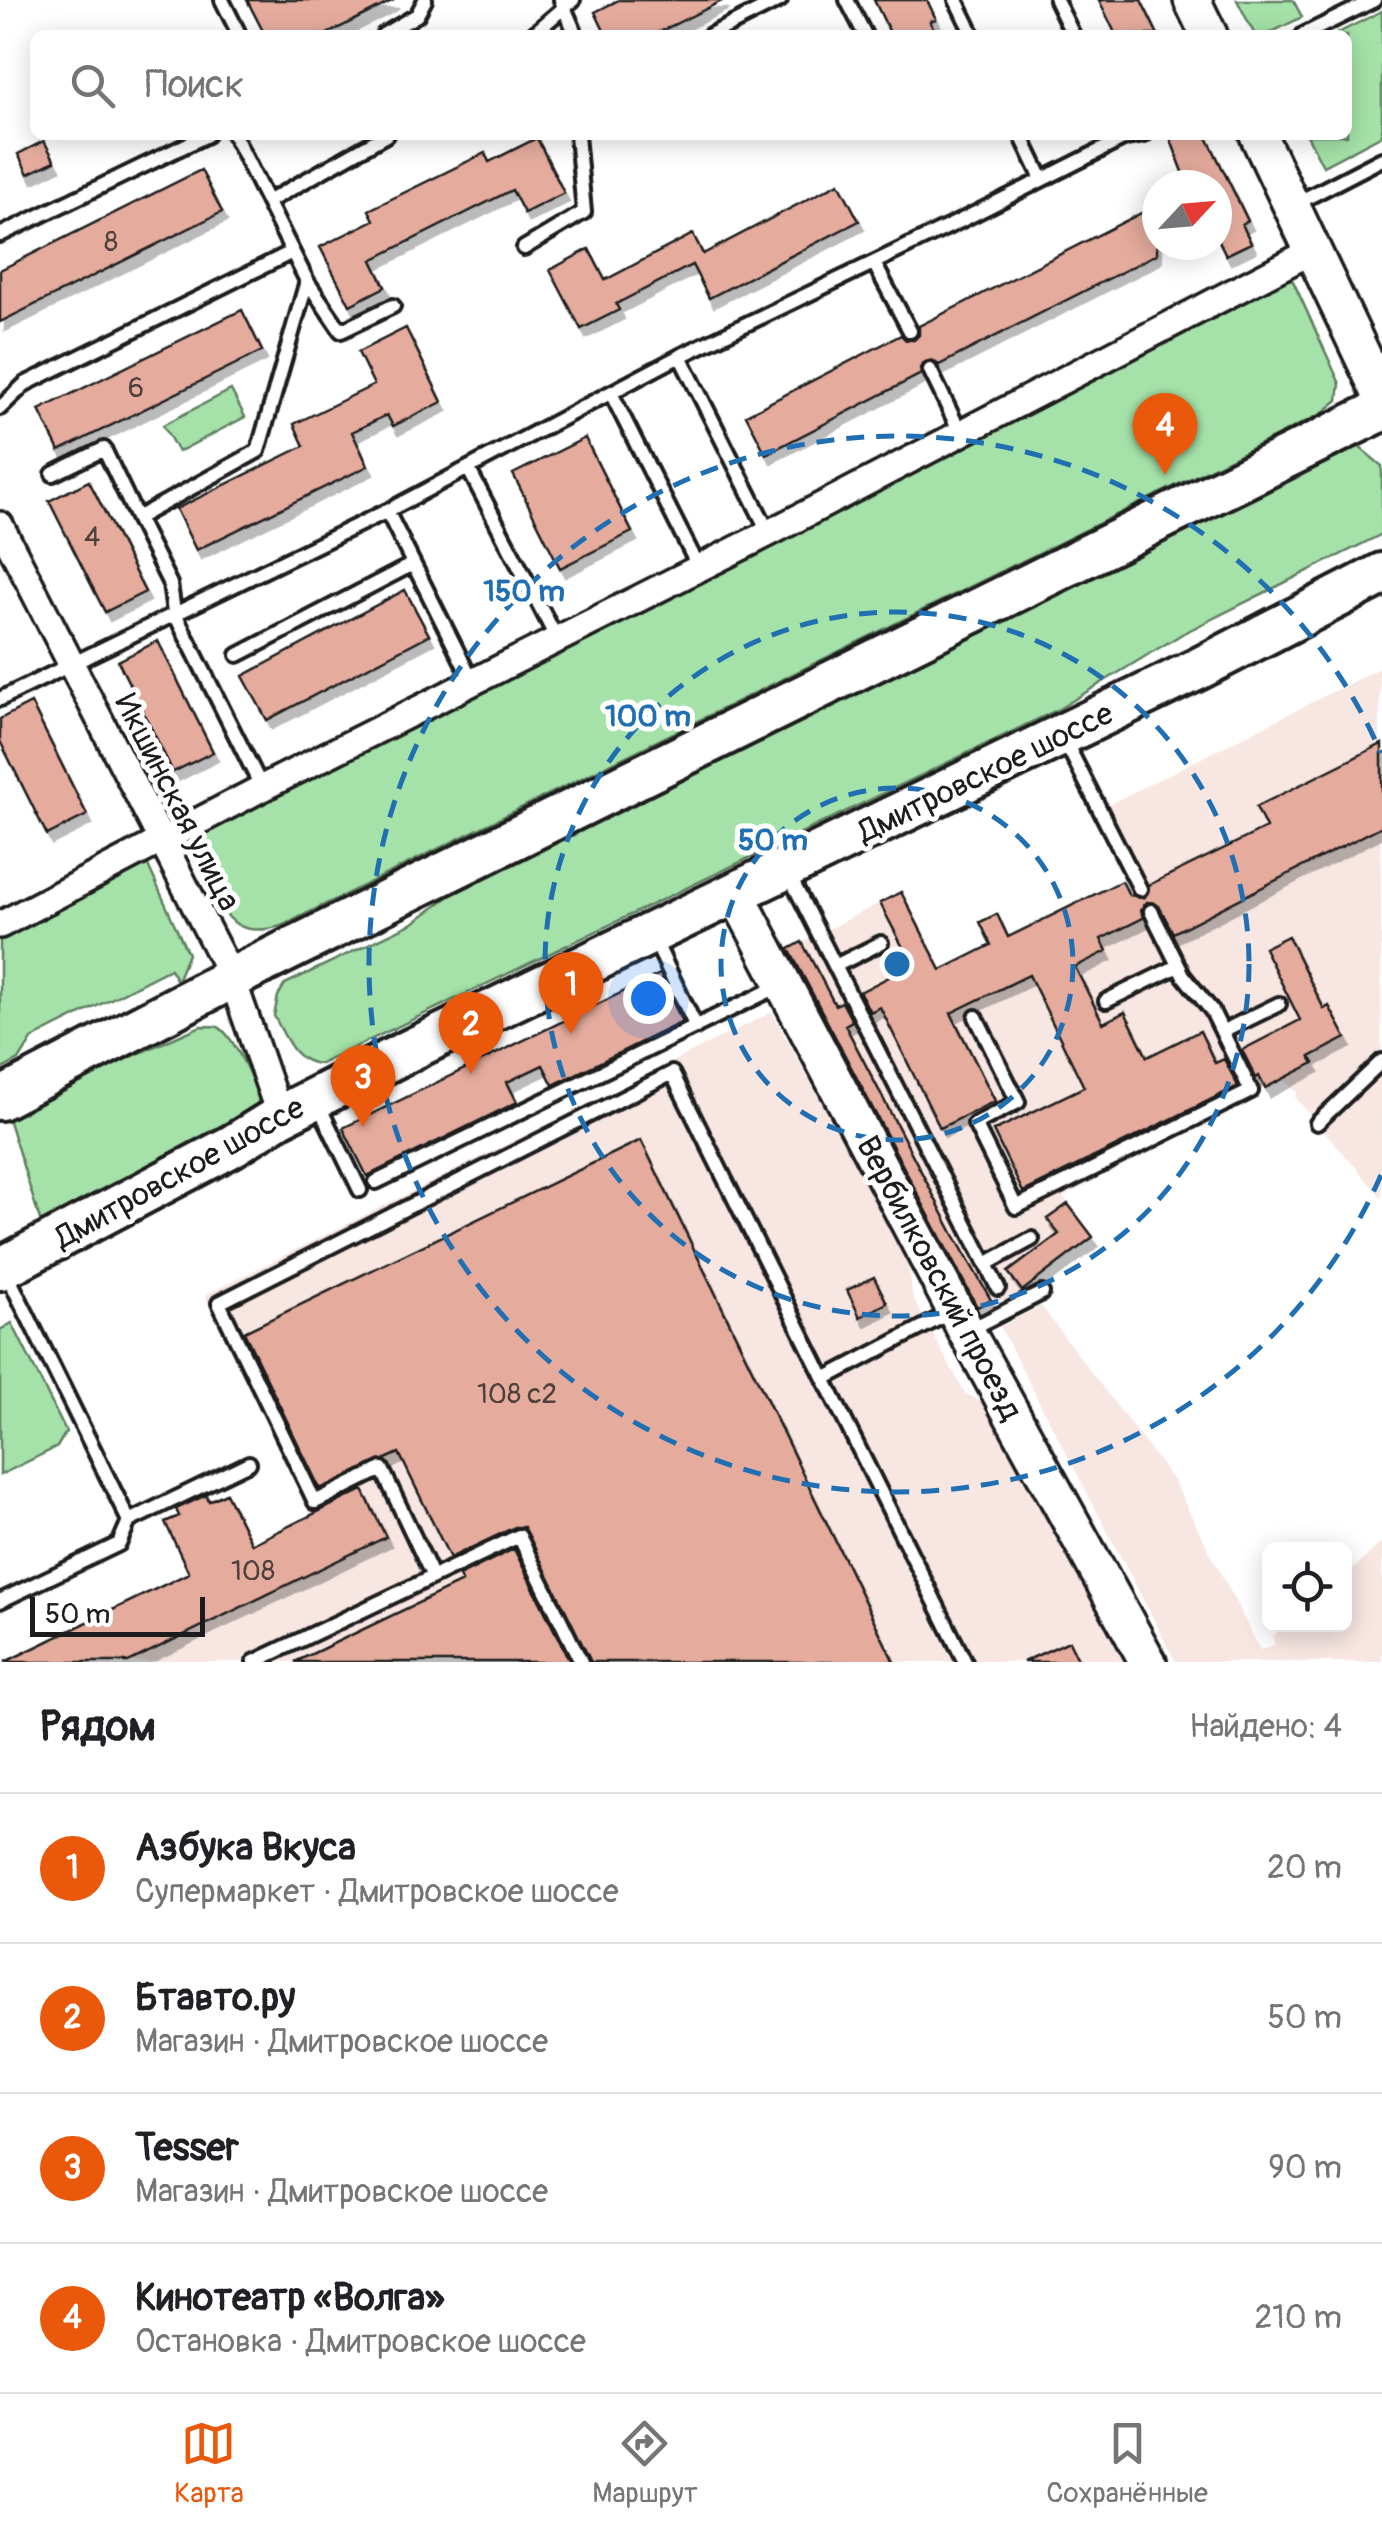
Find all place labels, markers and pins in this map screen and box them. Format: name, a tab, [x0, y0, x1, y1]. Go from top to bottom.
pin: 4	[1132, 392, 1198, 475]
centre of rings	[879, 946, 915, 982]
pin: 1	[538, 952, 604, 1034]
pin: 2	[438, 992, 504, 1074]
pin: 3	[330, 1044, 396, 1127]

